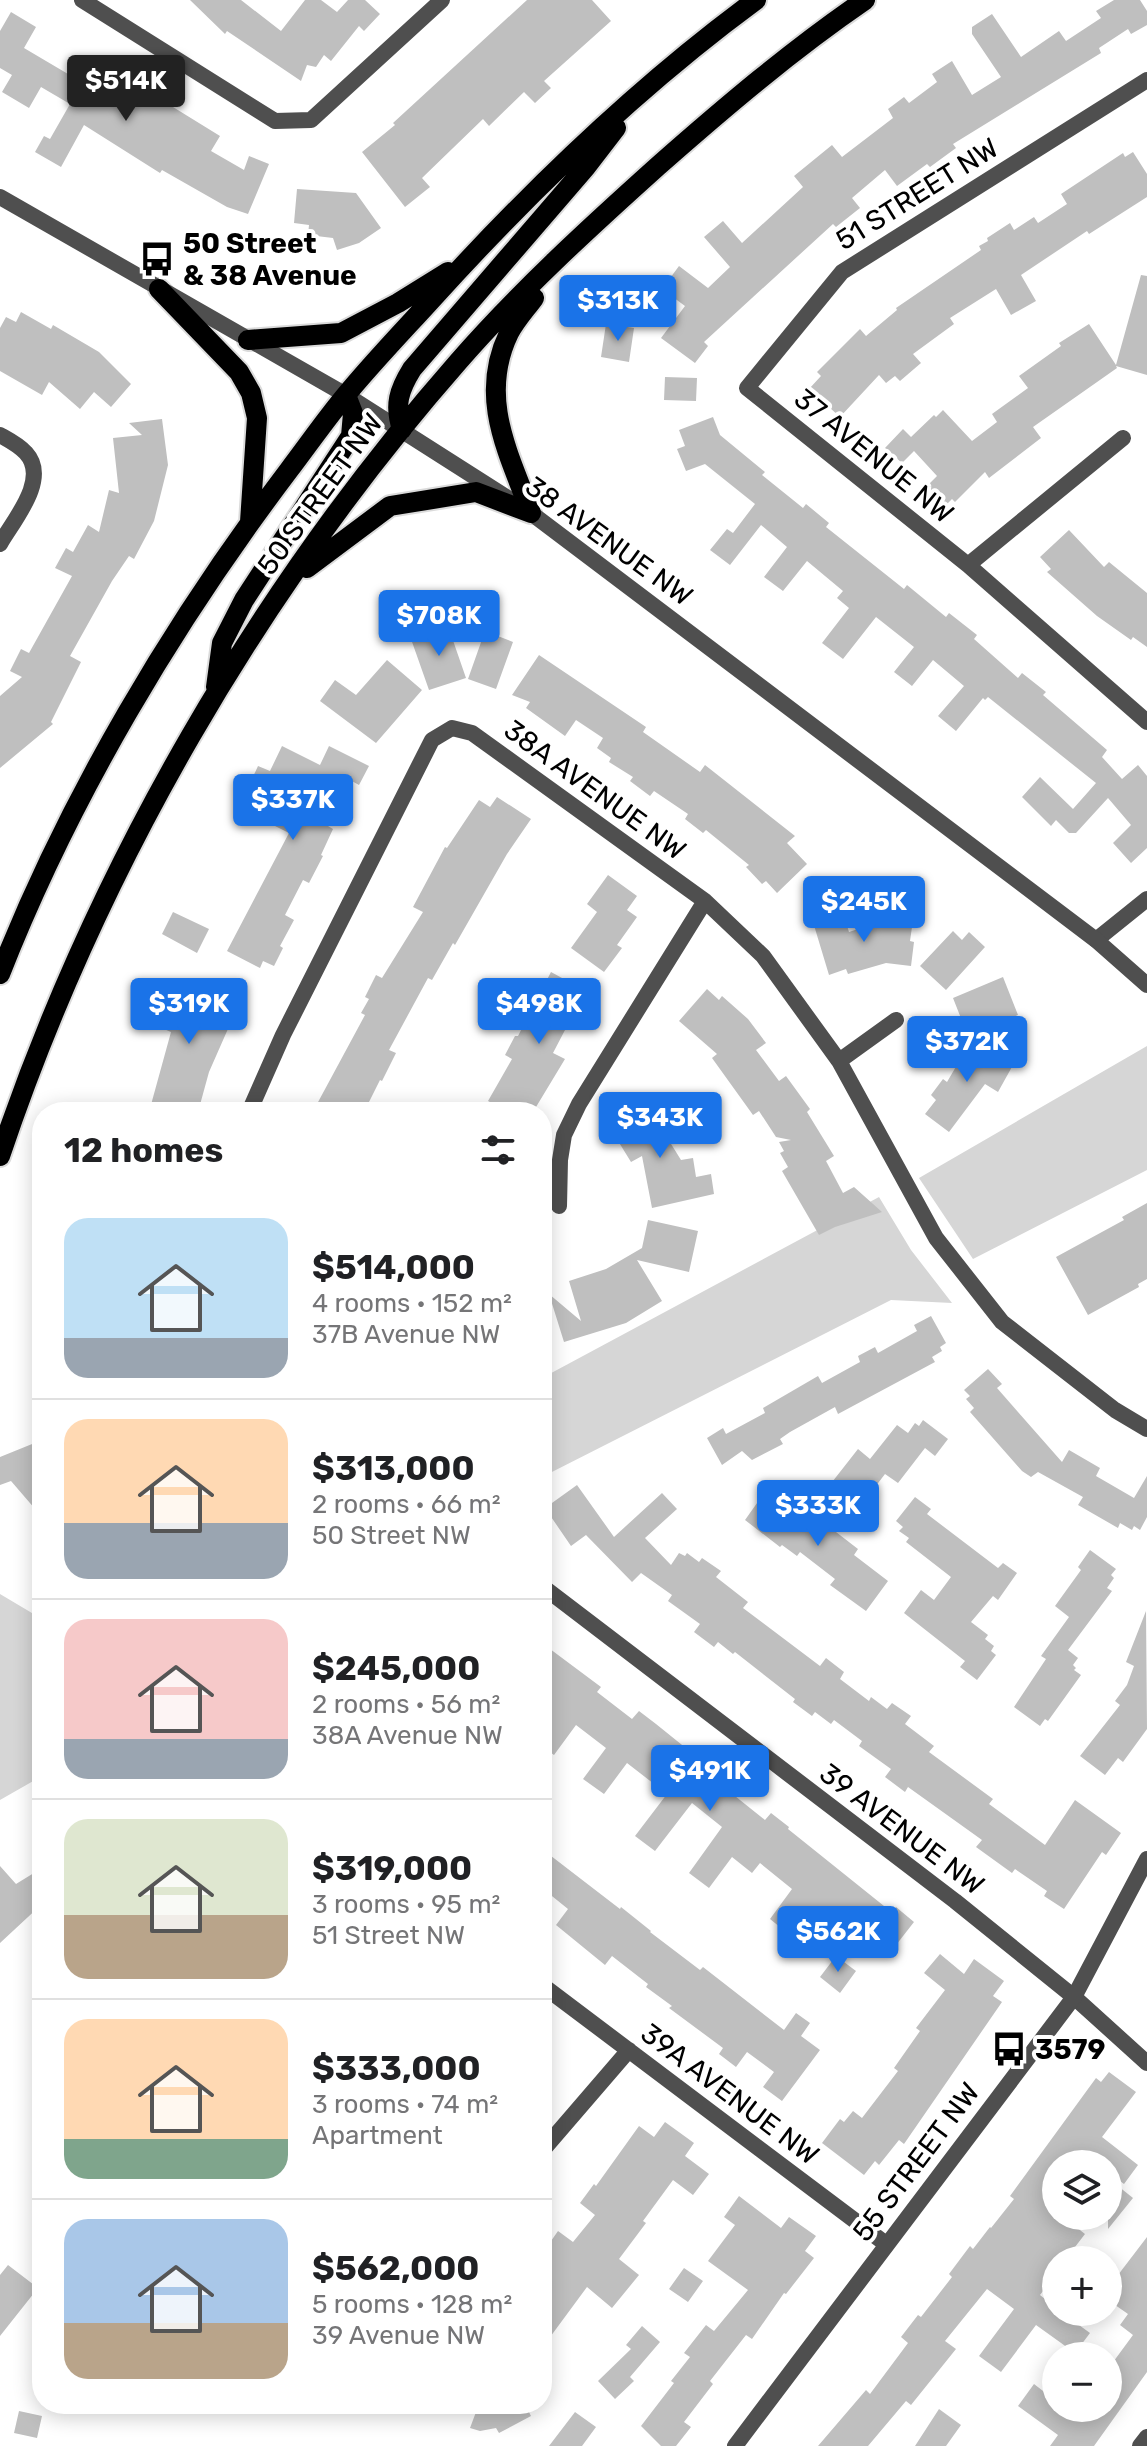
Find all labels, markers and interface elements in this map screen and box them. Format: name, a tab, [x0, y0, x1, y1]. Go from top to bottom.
pin: $514K	[70, 55, 182, 123]
text: $514K	[85, 65, 167, 96]
street label: 51 STREET NW	[830, 131, 1004, 257]
place label: 50 Street & 38 Avenue	[183, 227, 357, 292]
bus stop icon: 50 Street & 38 Avenue	[138, 240, 176, 278]
pin: $313K	[562, 275, 674, 343]
text: $313K	[577, 285, 659, 316]
street label: 37 AVENUE NW	[788, 382, 960, 530]
street label: 50 STREET NW	[250, 407, 390, 581]
street label: 38 AVENUE NW	[519, 469, 699, 613]
pin: $708K	[383, 590, 495, 658]
text: $708K	[397, 600, 481, 631]
street label: 38A AVENUE NW	[498, 713, 692, 867]
pin: $337K	[237, 774, 349, 842]
text: $337K	[251, 784, 335, 815]
pin: $245K	[808, 876, 920, 944]
text: $245K	[821, 886, 907, 917]
pin: $319K	[133, 978, 245, 1046]
pin: $498K	[483, 978, 595, 1046]
text: $319K	[149, 988, 229, 1019]
text: $498K	[496, 988, 582, 1019]
pin: $372K	[911, 1016, 1023, 1084]
text: $372K	[925, 1026, 1009, 1057]
pin: $343K	[604, 1092, 716, 1160]
text: $343K	[617, 1102, 703, 1133]
icon: filters	[476, 1128, 520, 1172]
text: 12 homes	[64, 1130, 223, 1171]
text: $514,000	[312, 1247, 475, 1288]
icon: home	[128, 1250, 224, 1346]
text: 4 rooms · 152 m²	[312, 1288, 512, 1319]
text: 37B Avenue NW	[312, 1319, 500, 1350]
text: $313,000	[312, 1448, 475, 1489]
icon: home	[128, 1451, 224, 1547]
pin: $333K	[762, 1480, 874, 1548]
text: 2 rooms · 66 m²	[312, 1489, 501, 1520]
text: $333K	[775, 1490, 861, 1521]
text: 50 Street NW	[312, 1520, 471, 1551]
text: $245,000	[312, 1648, 480, 1689]
icon: home	[128, 1651, 224, 1747]
text: 2 rooms · 56 m²	[312, 1689, 500, 1720]
text: 38A Avenue NW	[312, 1720, 503, 1751]
pin: $491K	[654, 1745, 766, 1813]
text: $491K	[669, 1755, 751, 1786]
street label: 39 AVENUE NW	[813, 1757, 991, 1901]
text: $319,000	[312, 1848, 472, 1889]
icon: home	[128, 1851, 224, 1947]
text: 3 rooms · 95 m²	[312, 1889, 500, 1920]
pin: $562K	[782, 1906, 894, 1974]
text: $562K	[795, 1916, 881, 1947]
text: 51 Street NW	[312, 1920, 465, 1951]
street label: 39A AVENUE NW	[635, 2016, 825, 2172]
bus stop icon: 3579	[990, 2030, 1028, 2068]
place label: 3579	[1035, 2033, 1106, 2066]
text: $333,000	[312, 2048, 481, 2089]
icon: home	[128, 2051, 224, 2147]
street label: 55 STREET NW	[846, 2076, 986, 2248]
text: 3 rooms · 74 m²	[312, 2089, 498, 2120]
text: Apartment	[312, 2120, 443, 2151]
map controls	[1042, 2150, 1122, 2422]
button: layers	[1042, 2150, 1122, 2230]
button: +	[1042, 2246, 1122, 2326]
text: $562,000	[312, 2248, 479, 2289]
icon: home	[128, 2251, 224, 2347]
text: 5 rooms · 128 m²	[312, 2289, 512, 2320]
text: 39 Avenue NW	[312, 2320, 485, 2351]
button: −	[1042, 2342, 1122, 2422]

